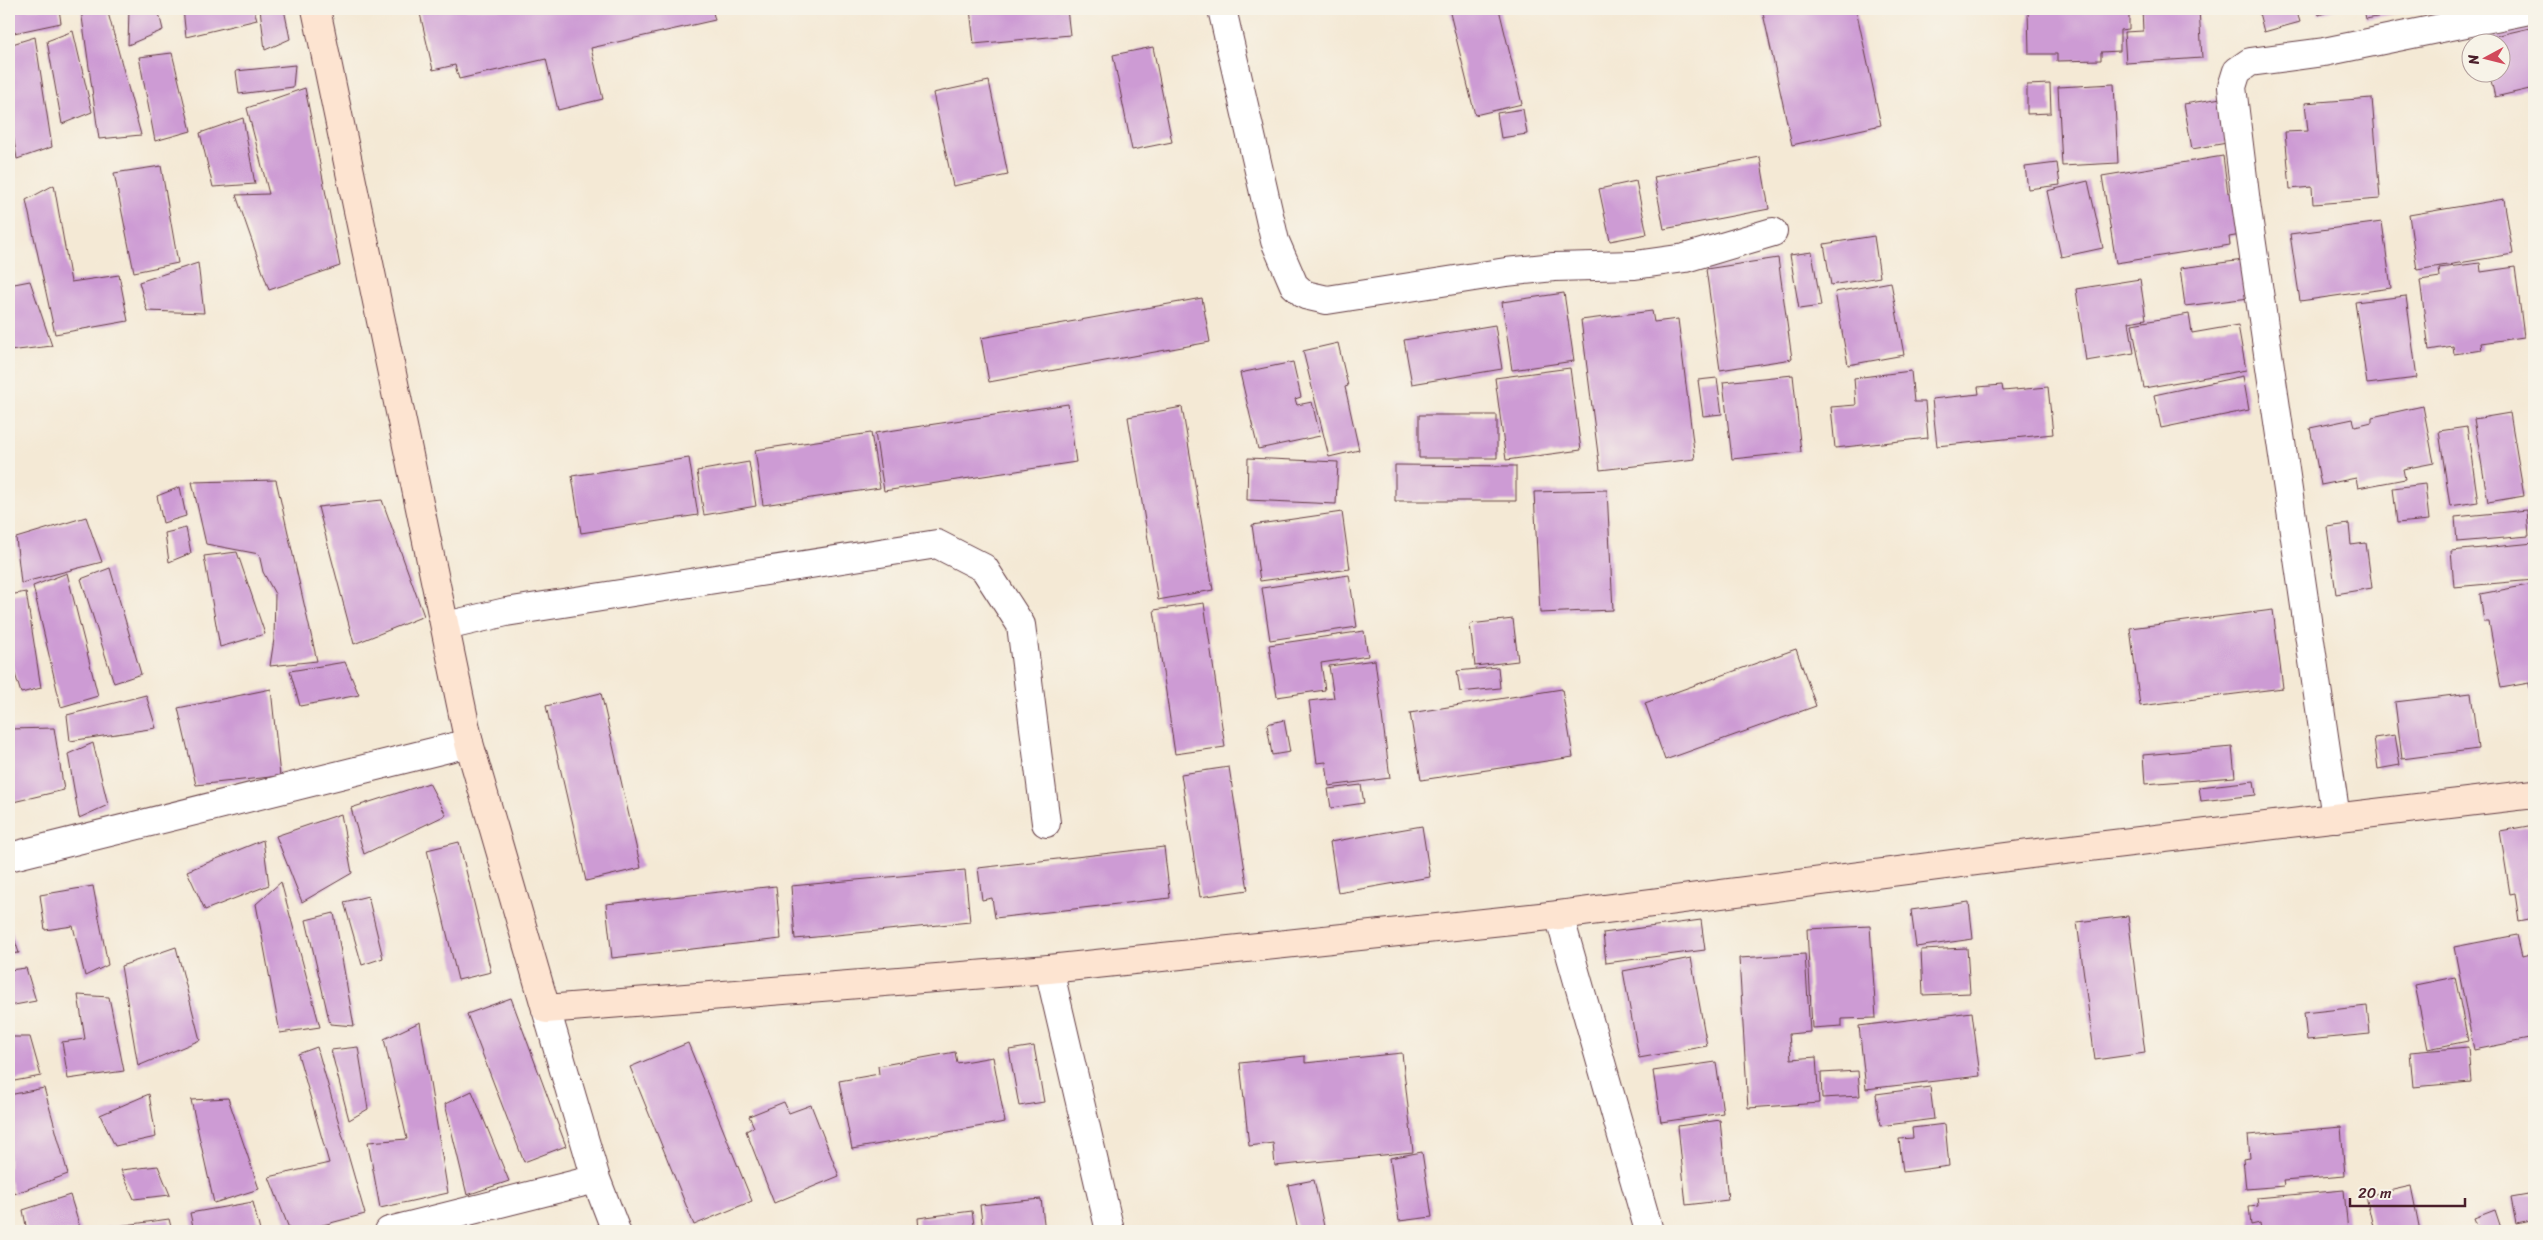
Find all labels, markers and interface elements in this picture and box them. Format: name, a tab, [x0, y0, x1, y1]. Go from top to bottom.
north arrow	[2460, 32, 2510, 82]
text: N	[2461, 53, 2487, 67]
scale bar	[2350, 1175, 2466, 1207]
text: 20 m	[2358, 1180, 2392, 1206]

